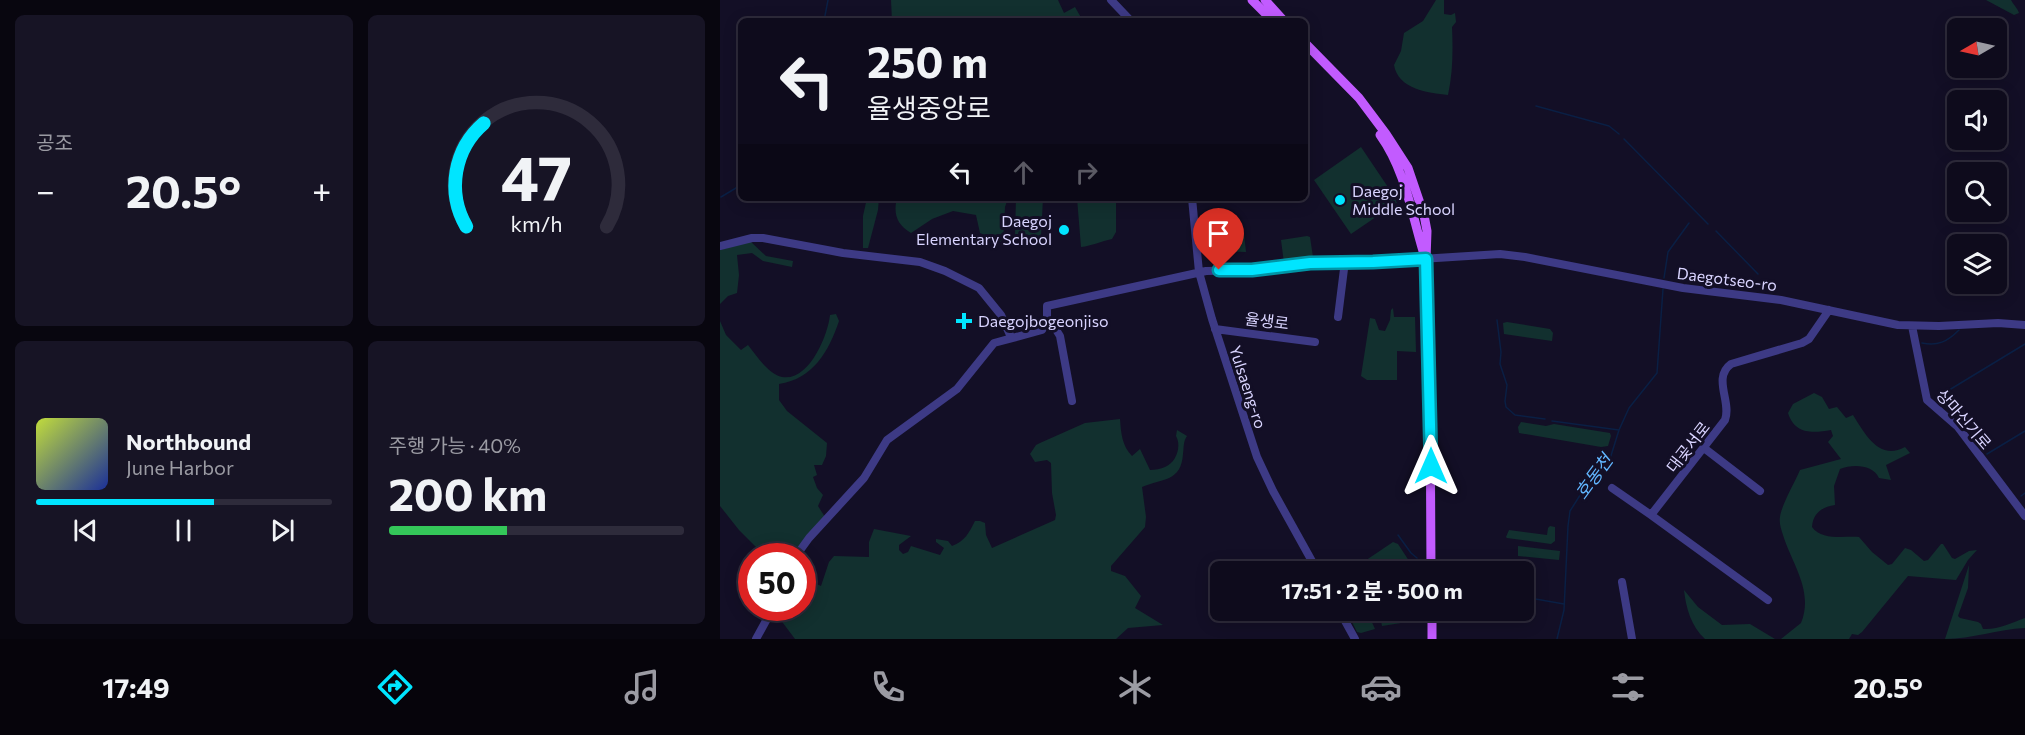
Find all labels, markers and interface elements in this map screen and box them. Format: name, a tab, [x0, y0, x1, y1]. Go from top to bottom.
north arrow	[1947, 18, 2007, 78]
map controls	[1947, 18, 2007, 294]
text: 250 m	[867, 35, 988, 87]
icon: left	[768, 42, 846, 120]
button: sound	[1947, 90, 2007, 150]
text: 율생중앙로	[867, 91, 991, 124]
text: 공조	[36, 130, 73, 154]
text: 47	[501, 138, 572, 214]
icon: left	[944, 156, 977, 189]
icon: ahead	[1007, 156, 1040, 189]
icon: right	[1070, 156, 1103, 189]
text: 20.5°	[126, 162, 241, 217]
button: search	[1947, 162, 2007, 222]
text: −	[36, 169, 55, 210]
text: +	[312, 169, 331, 210]
place label: Daegoj Middle School	[1352, 181, 1455, 218]
marker: Daegoj Middle School	[1333, 193, 1347, 207]
pin	[1193, 208, 1244, 270]
text: km/h	[510, 211, 562, 237]
place label: Daegoj Elementary School	[916, 211, 1052, 248]
icon: arrive	[1202, 217, 1235, 250]
marker: Daegoj Elementary School	[1057, 223, 1071, 237]
button: layers	[1947, 234, 2007, 294]
street label: Daegotseo-ro	[1676, 263, 1778, 294]
street label: 율생로	[1244, 308, 1290, 333]
place label: Daegojbogeonjiso	[978, 311, 1108, 330]
marker: Daegojbogeonjiso	[955, 312, 973, 330]
street label: Yulsaeng-ro	[1226, 343, 1271, 431]
street label: 상마신기로	[1933, 385, 1996, 453]
street label: 대곶서로	[1662, 417, 1713, 476]
text: Northbound	[126, 428, 251, 455]
text: 주행 가능 · 40%	[389, 433, 521, 457]
position arrow	[1399, 434, 1463, 498]
water label: 호동천	[1570, 448, 1618, 503]
text: June Harbor	[126, 455, 234, 479]
text: 200 km	[389, 465, 547, 520]
icon: previous	[69, 514, 102, 547]
icon: pause	[167, 514, 200, 547]
icon: next	[266, 514, 299, 547]
speed limit sign: 50	[738, 543, 816, 621]
text: 17:51 · 2 분 · 500 m	[1281, 577, 1463, 604]
icon: directions	[374, 666, 416, 708]
icon: music	[621, 666, 663, 708]
icon: phone	[867, 666, 909, 708]
icon: climate	[1114, 666, 1156, 708]
icon: car	[1360, 666, 1402, 708]
icon: filters	[1607, 666, 1649, 708]
text: 17:49	[102, 671, 170, 704]
text: 20.5°	[1853, 671, 1923, 704]

